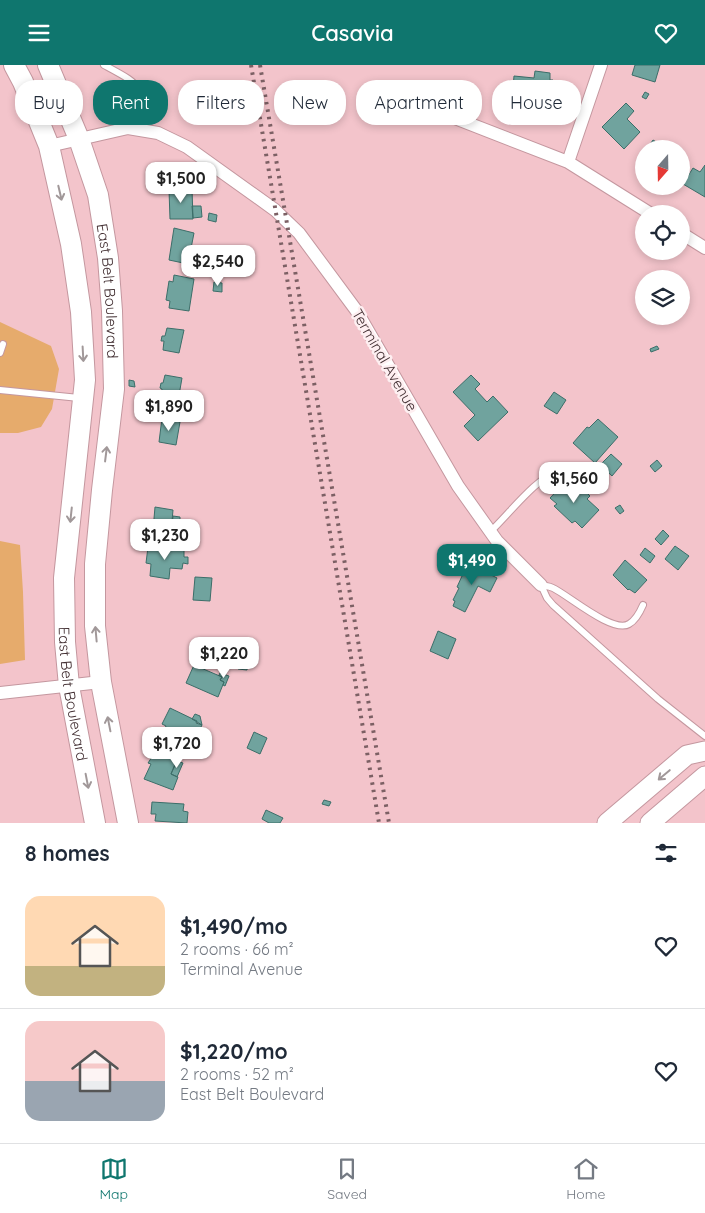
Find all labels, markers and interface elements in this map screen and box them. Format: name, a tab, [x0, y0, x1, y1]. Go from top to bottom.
icon: menu	[25, 19, 53, 47]
text: Casavia	[311, 19, 394, 47]
icon: heart	[652, 19, 680, 47]
chip: Buy	[15, 80, 83, 125]
chip: Rent	[93, 80, 168, 125]
chip: Filters	[178, 80, 264, 125]
chip: New	[274, 80, 346, 125]
chip: Apartment	[356, 80, 482, 125]
chip: House	[492, 80, 581, 125]
north arrow	[635, 140, 690, 195]
map controls	[635, 140, 690, 325]
pin: $1,500	[140, 161, 222, 204]
text: $1,500	[156, 168, 206, 188]
one-way arrow	[56, 185, 65, 201]
button: locate	[635, 205, 690, 260]
street label: East Belt Boulevard	[93, 222, 123, 359]
pin: $2,540	[177, 245, 259, 287]
text: $2,540	[192, 251, 244, 271]
button: layers	[635, 270, 690, 325]
street label: Terminal Avenue	[348, 305, 422, 415]
one-way arrow	[79, 345, 88, 361]
pin: $1,890	[128, 389, 210, 432]
text: $1,890	[145, 396, 193, 416]
one-way arrow	[101, 447, 111, 463]
pin: $1,560	[533, 461, 615, 504]
text: $1,560	[550, 468, 598, 488]
one-way arrow	[66, 507, 75, 523]
pin: $1,230	[124, 519, 206, 561]
text: $1,230	[141, 525, 189, 545]
pin: $1,490	[431, 543, 513, 586]
text: $1,490	[448, 550, 496, 570]
street label: East Belt Boulevard	[55, 626, 92, 762]
one-way arrow	[91, 626, 101, 642]
pin: $1,220	[183, 637, 265, 679]
text: $1,220	[200, 643, 248, 663]
one-way arrow	[104, 717, 113, 733]
pin: $1,720	[136, 727, 218, 769]
text: $1,720	[153, 733, 201, 753]
one-way arrow	[658, 769, 671, 780]
one-way arrow	[83, 772, 93, 788]
icon: filters	[652, 839, 680, 867]
text: 8 homes	[25, 840, 110, 866]
text: $1,490/mo	[180, 913, 288, 939]
icon: home	[65, 916, 125, 976]
icon: heart	[652, 932, 680, 960]
text: 2 rooms · 66 m²	[180, 939, 294, 959]
text: Terminal Avenue	[180, 959, 303, 979]
text: $1,220/mo	[180, 1038, 288, 1064]
icon: home	[65, 1041, 125, 1101]
icon: heart	[652, 1057, 680, 1085]
text: 2 rooms · 52 m²	[180, 1064, 294, 1084]
text: East Belt Boulevard	[180, 1084, 324, 1104]
tab: Map	[100, 1155, 128, 1203]
tab: Saved	[327, 1155, 367, 1203]
tab: Home	[566, 1155, 605, 1203]

